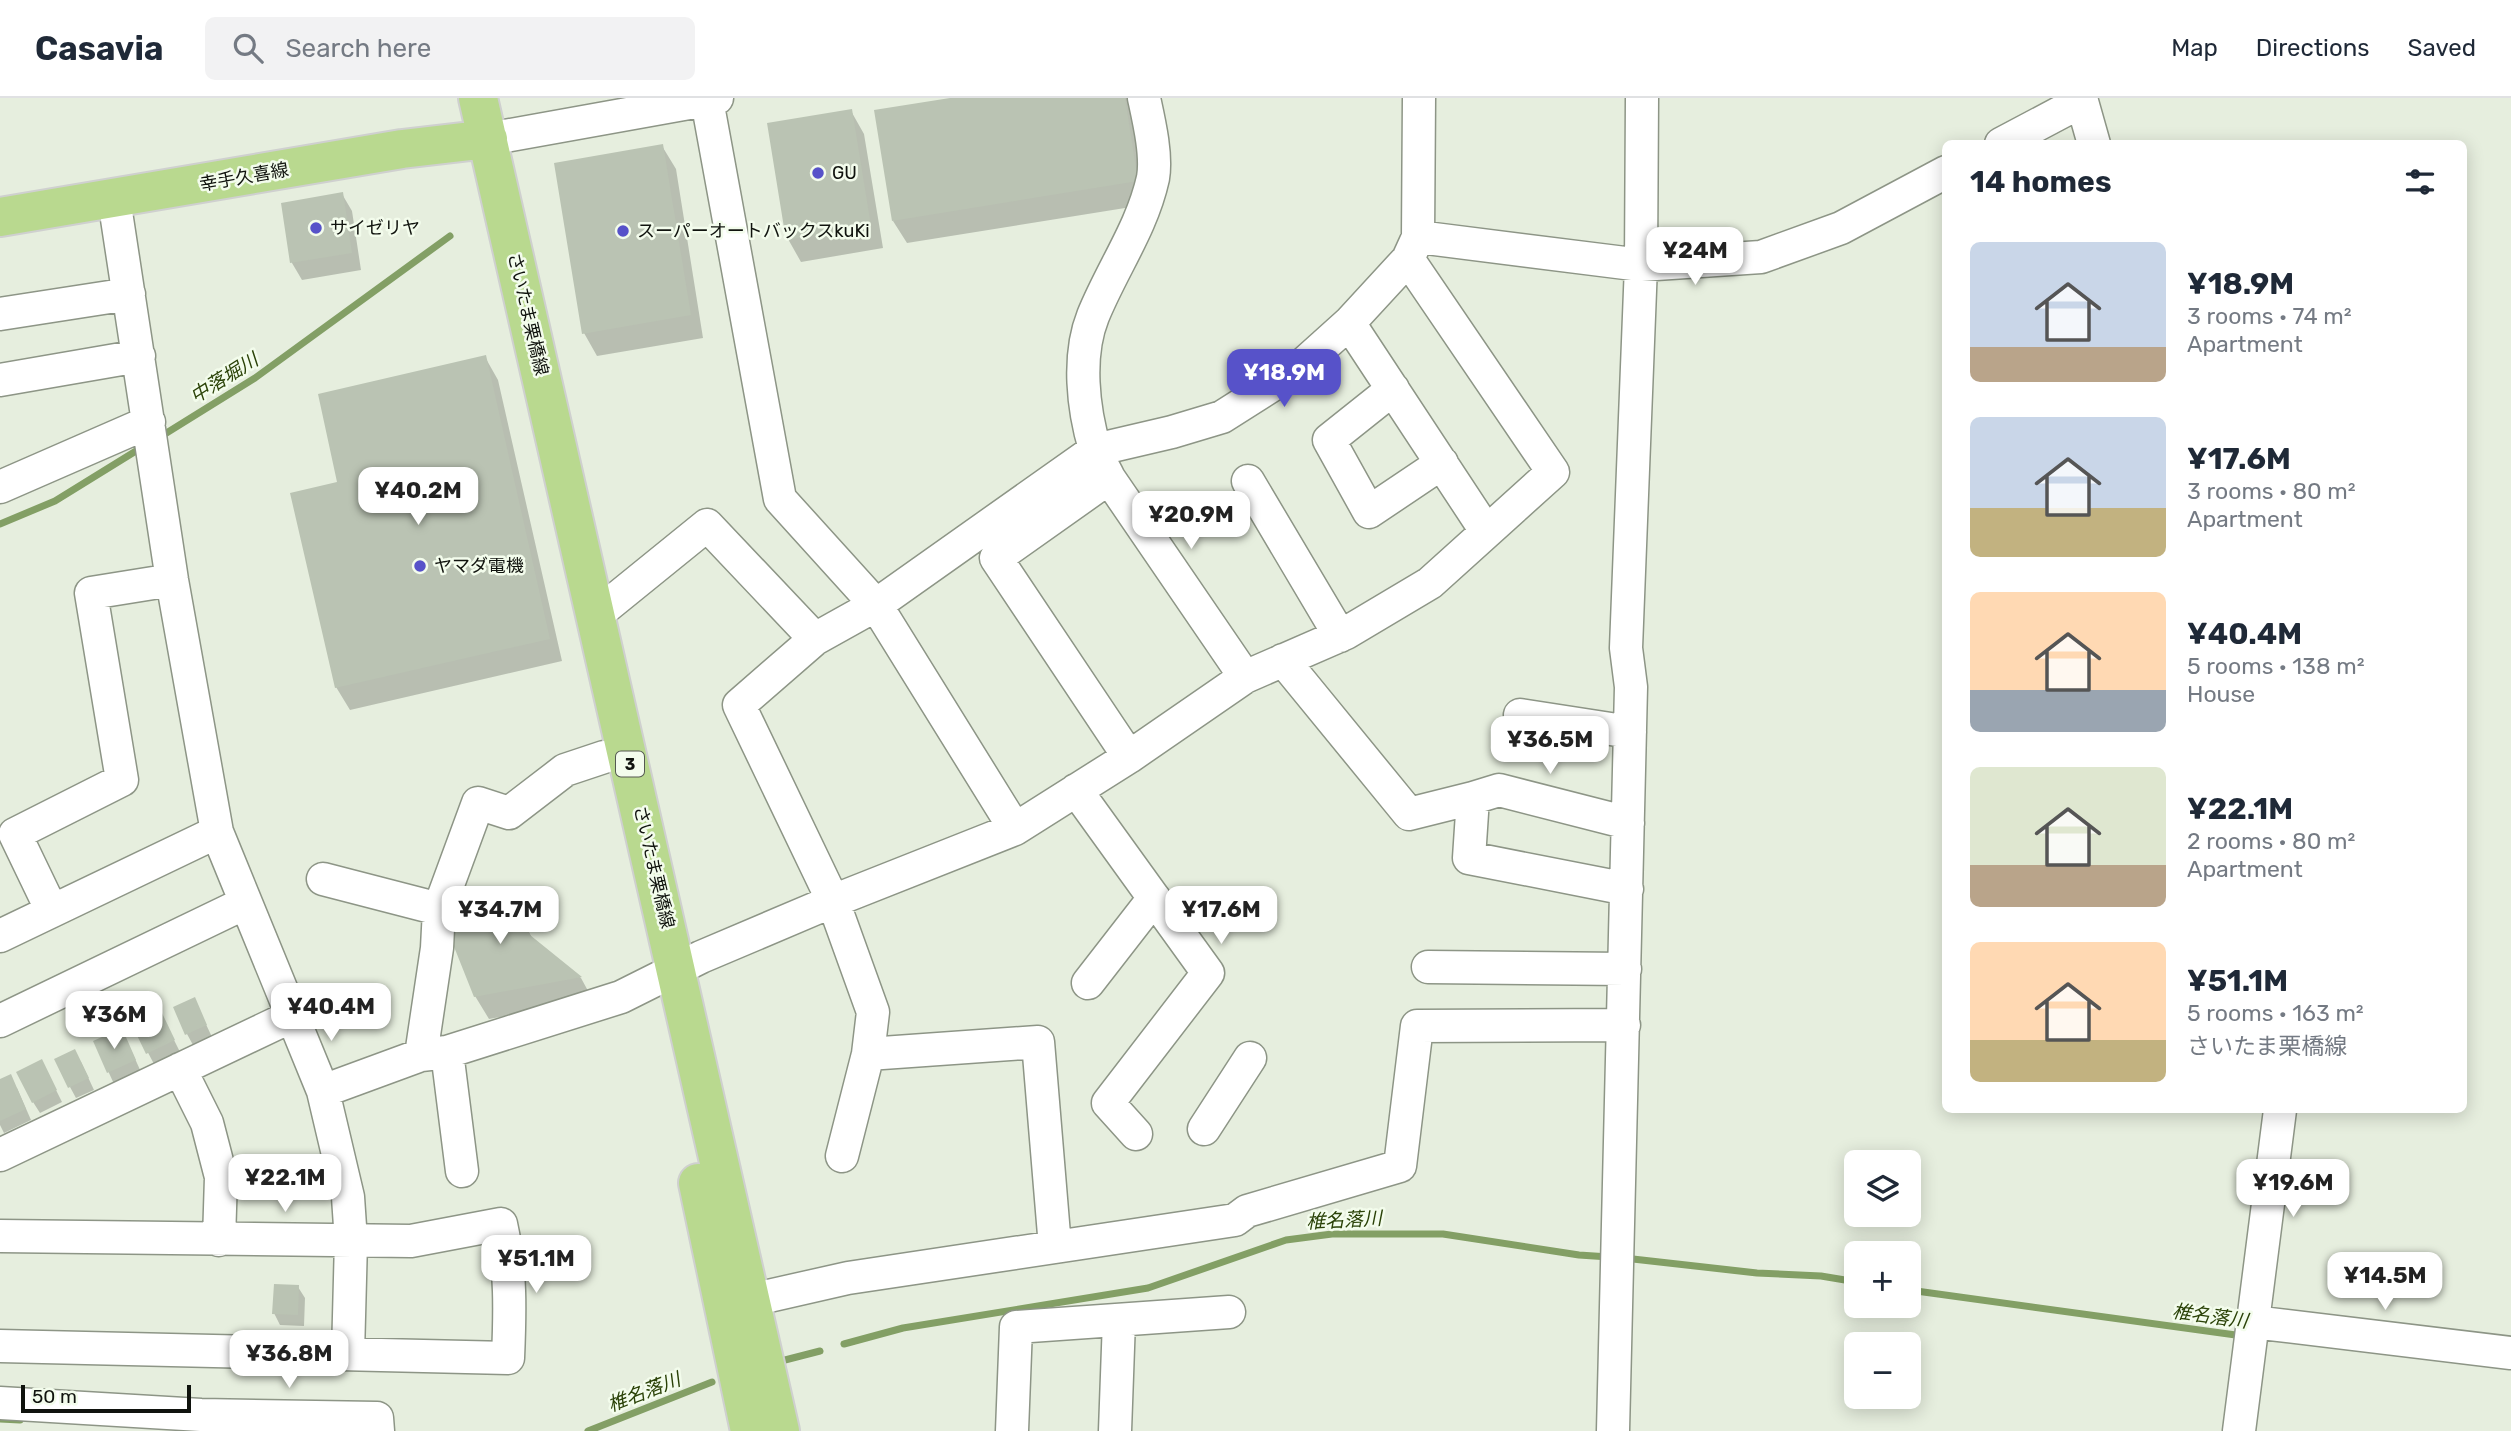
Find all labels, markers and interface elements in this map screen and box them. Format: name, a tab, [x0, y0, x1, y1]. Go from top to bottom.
search box	[205, 17, 695, 80]
text: Casavia	[35, 29, 163, 68]
icon: search	[229, 29, 267, 67]
text: Search here	[285, 33, 431, 64]
text: Map	[2171, 34, 2218, 62]
text: Directions	[2256, 34, 2369, 62]
text: Saved	[2407, 34, 2476, 62]
street label: 幸手久喜線	[198, 158, 290, 196]
place label: GU	[832, 162, 857, 184]
icon: filters	[2401, 163, 2439, 201]
text: 14 homes	[1970, 164, 2112, 200]
marker: GU	[810, 165, 826, 181]
place label: サイゼリヤ	[330, 217, 420, 239]
marker: サイゼリヤ	[308, 220, 324, 236]
place label: スーパーオートバックスkuKi	[637, 220, 870, 242]
marker: スーパーオートバックスkuKi	[615, 223, 631, 239]
pin: ¥24M	[1654, 228, 1736, 287]
text: ¥24M	[1662, 236, 1728, 264]
street label: さいたま栗橋線	[503, 250, 553, 378]
text: ¥18.9M	[2187, 266, 2294, 302]
icon: home	[2026, 270, 2110, 354]
text: 3 rooms · 74 m²	[2187, 302, 2352, 330]
text: Apartment	[2187, 330, 2303, 358]
water label: 中落堀川	[186, 347, 264, 408]
pin: ¥18.9M	[1227, 350, 1341, 409]
text: ¥18.9M	[1243, 358, 1325, 386]
text: ¥17.6M	[2187, 441, 2291, 477]
icon: home	[2026, 445, 2110, 529]
pin: ¥40.2M	[361, 468, 475, 527]
text: ¥40.2M	[374, 476, 462, 504]
text: 3 rooms · 80 m²	[2187, 477, 2356, 505]
pin: ¥20.9M	[1134, 491, 1248, 551]
text: ¥20.9M	[1148, 500, 1234, 528]
text: Apartment	[2187, 505, 2303, 533]
place label: ヤマダ電機	[434, 555, 524, 577]
marker: ヤマダ電機	[412, 558, 428, 574]
text: ¥40.4M	[2187, 616, 2302, 652]
icon: home	[2026, 620, 2110, 704]
text: 5 rooms · 138 m²	[2187, 652, 2364, 680]
text: House	[2187, 680, 2255, 708]
pin: ¥36.5M	[1493, 716, 1607, 776]
text: ¥36.5M	[1507, 725, 1593, 753]
road number: 3	[616, 751, 644, 776]
text: ¥22.1M	[2187, 791, 2293, 827]
icon: home	[2026, 795, 2110, 879]
street label: さいたま栗橋線	[629, 803, 679, 931]
text: 2 rooms · 80 m²	[2187, 827, 2355, 855]
text: Apartment	[2187, 855, 2303, 883]
pin: ¥34.7M	[443, 886, 557, 946]
pin: ¥17.6M	[1164, 886, 1278, 946]
text: ¥34.7M	[458, 895, 542, 923]
text: ¥17.6M	[1181, 895, 1261, 923]
text: ¥51.1M	[2187, 963, 2288, 999]
icon: home	[2026, 970, 2110, 1054]
pin: ¥40.4M	[274, 984, 388, 1043]
pin: ¥36M	[73, 992, 155, 1051]
text: ¥40.4M	[287, 992, 375, 1020]
text: 5 rooms · 163 m²	[2187, 999, 2364, 1027]
text: ¥36M	[81, 1000, 147, 1028]
text: さいたま栗橋線	[2187, 1032, 2347, 1060]
map controls	[1844, 1150, 1921, 1409]
button: layers	[1844, 1150, 1921, 1227]
pin: ¥22.1M	[228, 1154, 342, 1214]
pin: ¥19.6M	[2236, 1160, 2350, 1219]
text: ¥22.1M	[244, 1163, 326, 1191]
text: ¥19.6M	[2252, 1168, 2334, 1196]
water label: 椎名落川	[1305, 1206, 1385, 1233]
pin: ¥51.1M	[479, 1236, 593, 1295]
button: +	[1844, 1241, 1921, 1318]
text: ¥51.1M	[497, 1244, 575, 1272]
pin: ¥14.5M	[2328, 1252, 2442, 1312]
text: ¥14.5M	[2343, 1261, 2427, 1289]
water label: 椎名落川	[2171, 1299, 2251, 1333]
pin: ¥36.8M	[232, 1330, 346, 1390]
button: −	[1844, 1332, 1921, 1409]
text: ¥36.8M	[245, 1339, 333, 1367]
water label: 椎名落川	[604, 1367, 685, 1416]
scale bar	[21, 1382, 191, 1414]
text: 50 m	[32, 1385, 77, 1408]

